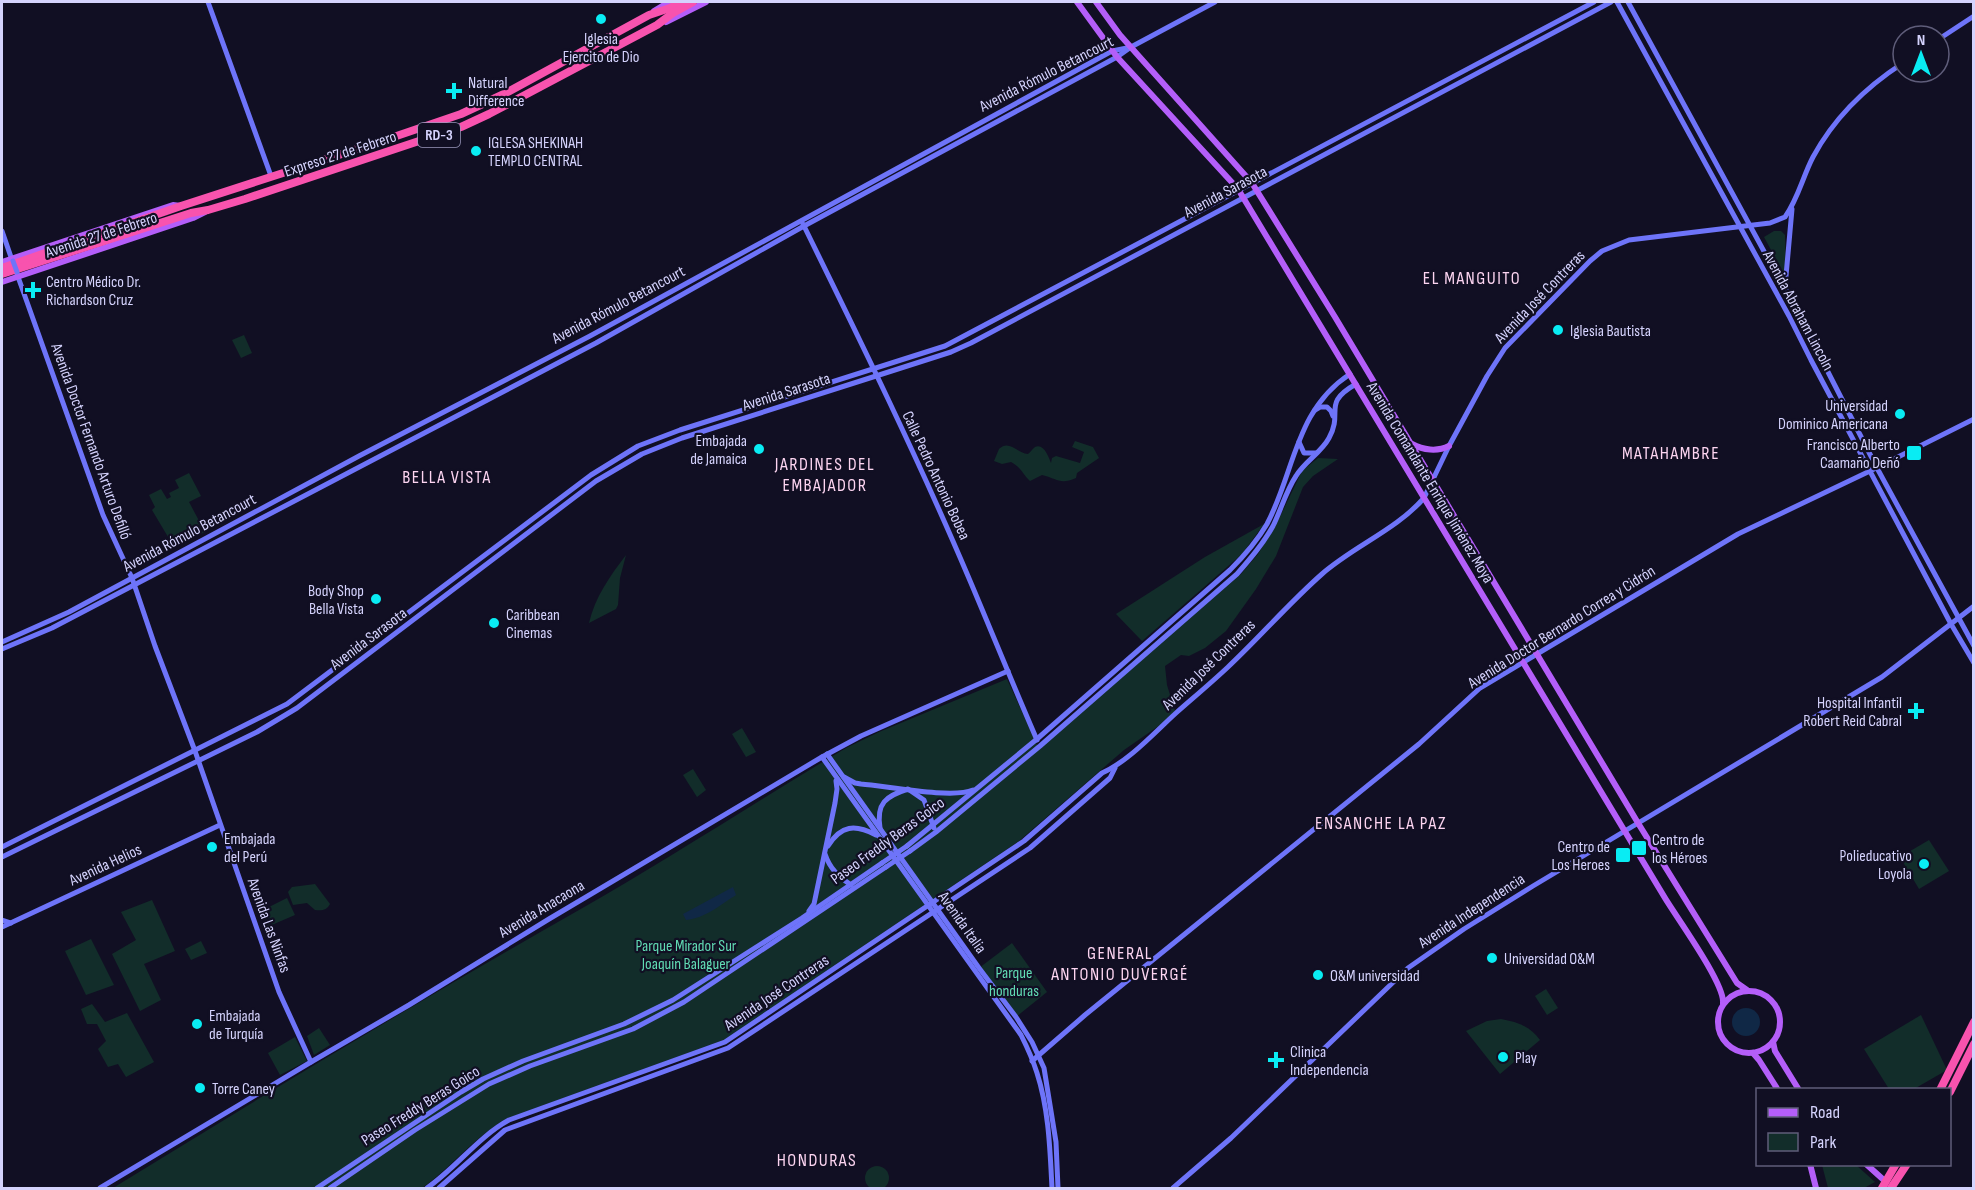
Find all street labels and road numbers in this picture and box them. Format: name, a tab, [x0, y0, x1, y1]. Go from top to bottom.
street label: Avenida Rómulo Betancourt	[976, 32, 1117, 117]
road number: RD-3	[418, 123, 460, 147]
street label: Expreso 27 de Febrero	[282, 127, 399, 182]
street label: Avenida Sarasota	[1180, 163, 1270, 223]
street label: Avenida 27 de Febrero	[42, 208, 160, 263]
street label: Avenida José Contreras	[1490, 246, 1589, 348]
street label: Avenida Abraham Lincoln	[1758, 247, 1837, 374]
street label: Avenida Rómulo Betancourt	[548, 262, 689, 349]
street label: Avenida Doctor Fernando Arturo Defilló	[46, 340, 135, 542]
street label: Avenida Sarasota	[739, 369, 833, 416]
street label: Avenida Comandante Enrique Jiménez Moya	[1361, 378, 1497, 587]
street label: Calle Pedro Antonio Bobea	[898, 408, 974, 543]
street label: Avenida Rómulo Betancourt	[119, 490, 260, 577]
street label: Avenida Doctor Bernardo Correa y Cidrón	[1464, 562, 1659, 693]
street label: Avenida Sarasota	[326, 604, 411, 675]
street label: Avenida José Contreras	[1158, 616, 1260, 715]
street label: Paseo Freddy Beras Goico	[827, 794, 948, 889]
street label: Avenida Helios	[66, 840, 145, 891]
street label: Avenida Independencia	[1414, 870, 1529, 953]
street label: Avenida Las Ninfas	[242, 875, 295, 976]
street label: Avenida Anacaona	[495, 876, 588, 943]
street label: Avenida Italia	[933, 888, 990, 957]
street label: Avenida José Contreras	[720, 951, 833, 1036]
street label: Paseo Freddy Beras Goico	[358, 1062, 483, 1150]

